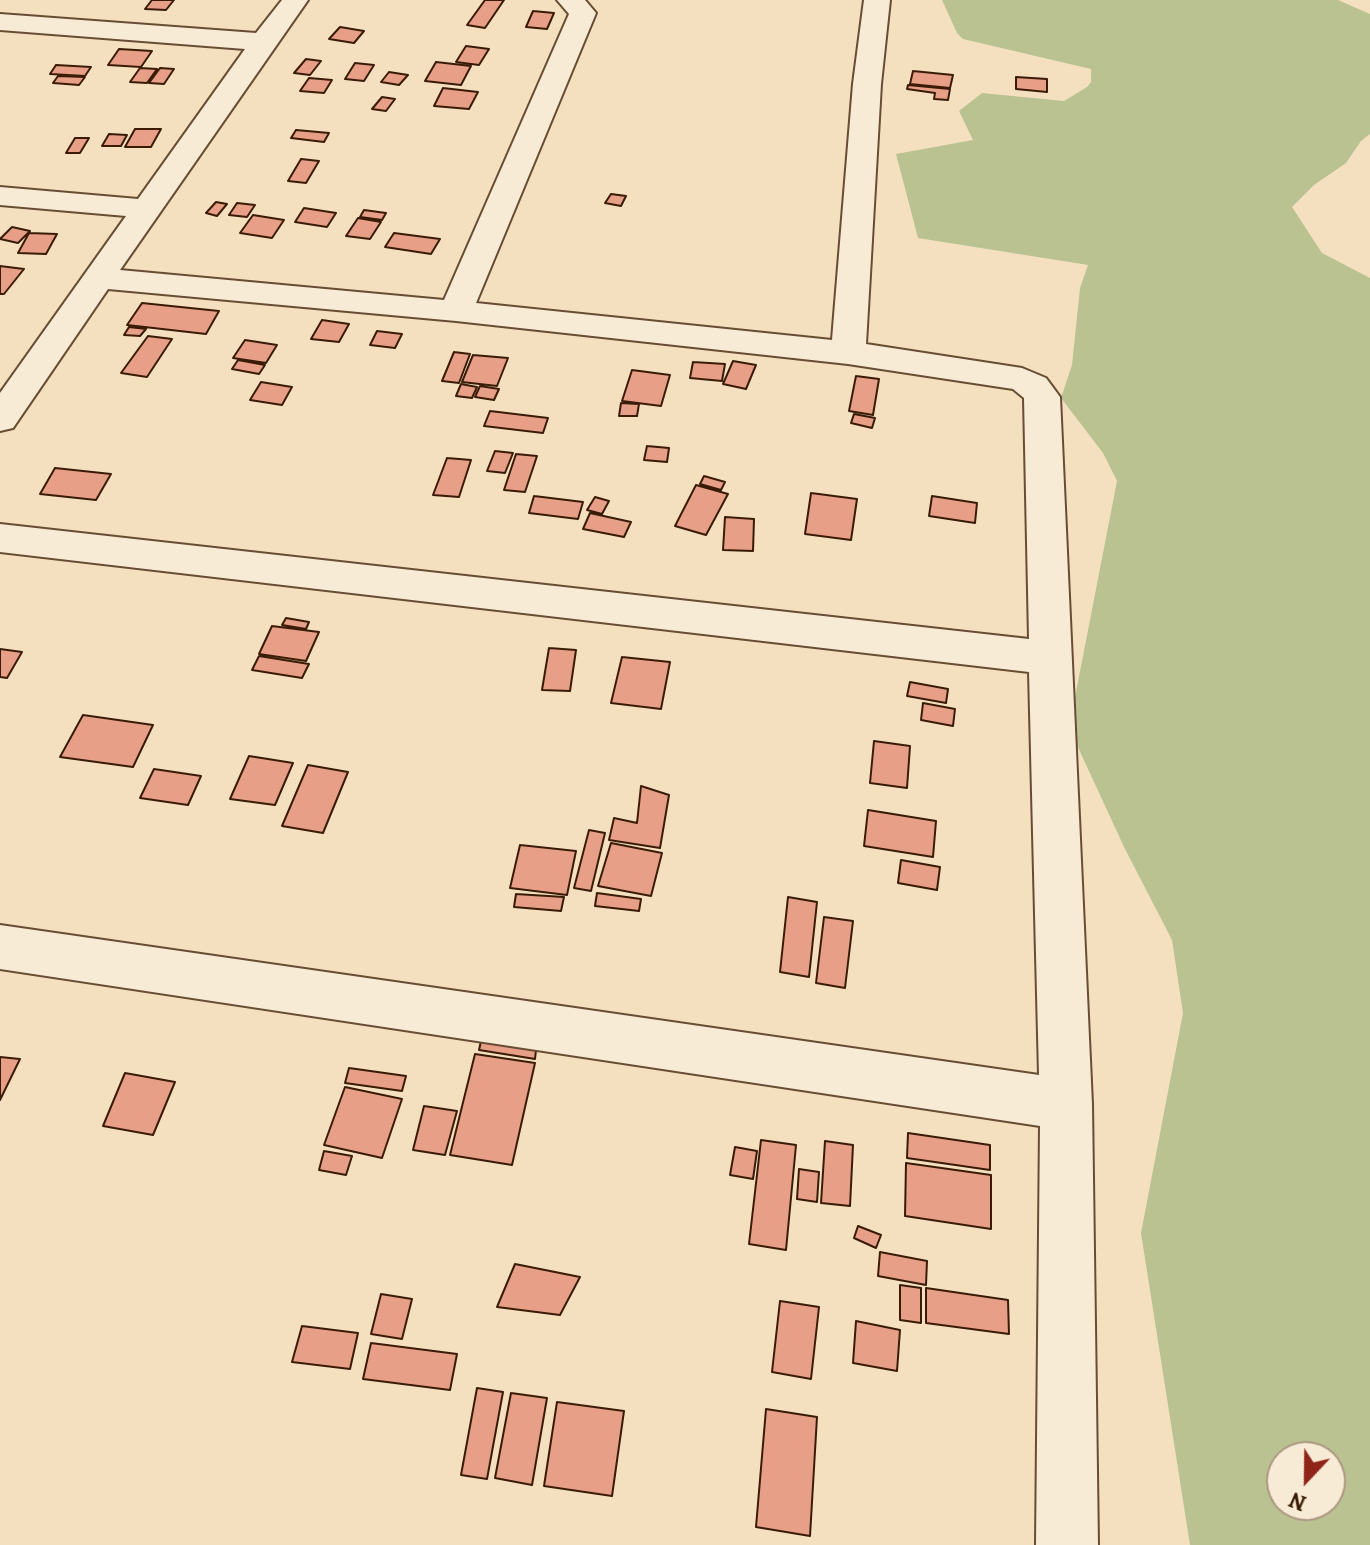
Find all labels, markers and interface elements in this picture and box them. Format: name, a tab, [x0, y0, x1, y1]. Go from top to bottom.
north arrow	[1266, 1441, 1346, 1521]
text: N	[1285, 1484, 1311, 1518]

